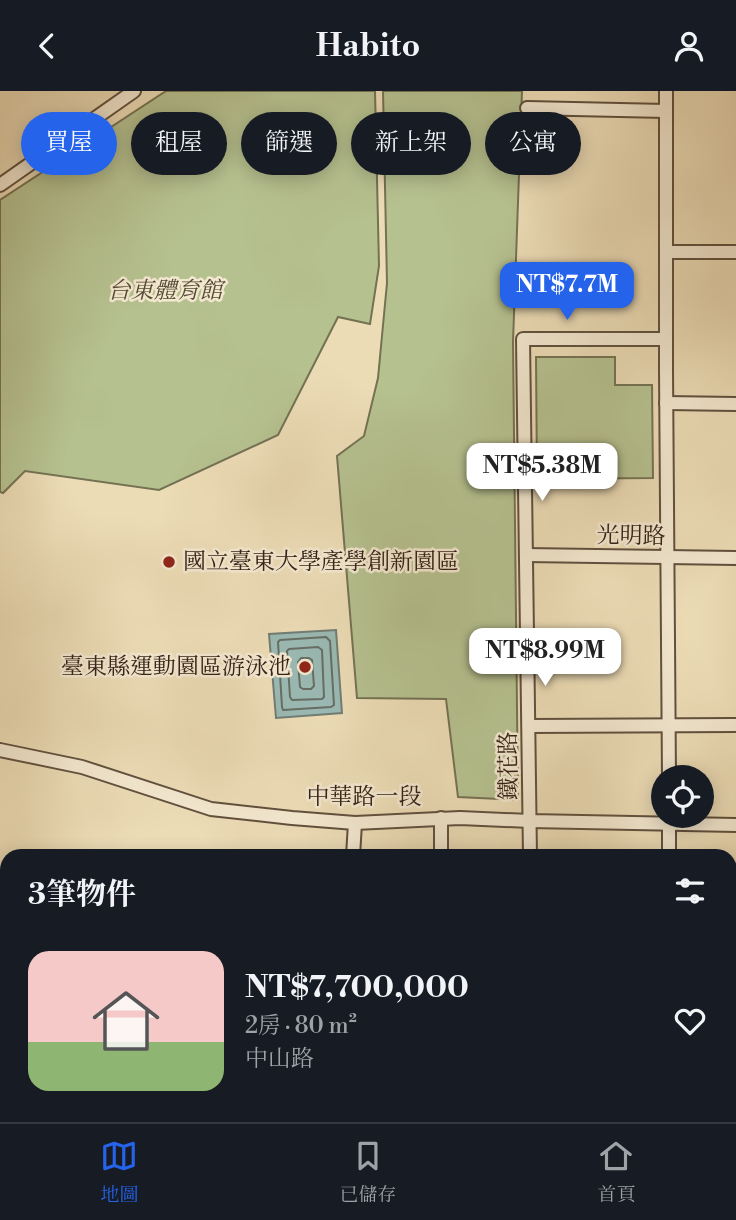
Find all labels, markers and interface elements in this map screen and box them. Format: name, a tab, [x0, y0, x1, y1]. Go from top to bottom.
text: Habito	[316, 26, 420, 66]
icon: back	[28, 27, 66, 65]
icon: person	[670, 27, 708, 65]
chip: 買屋	[21, 112, 117, 175]
chip: 租屋	[131, 112, 227, 175]
chip: 篩選	[241, 112, 337, 175]
chip: 新上架	[351, 112, 471, 175]
chip: 公寓	[485, 112, 581, 175]
pin: NT$7.7M	[502, 263, 632, 322]
text: NT$7.7M	[516, 271, 618, 299]
park label: 台東體育館	[108, 277, 227, 305]
pin: NT$5.38M	[470, 443, 614, 503]
text: NT$5.38M	[483, 452, 601, 480]
street label: 光明路	[596, 521, 666, 551]
place label: 國立臺東大學產學創新園區	[183, 548, 459, 576]
marker: 國立臺東大學產學創新園區	[161, 554, 177, 570]
pin: NT$8.99M	[473, 629, 617, 688]
text: NT$8.99M	[485, 637, 605, 665]
place label: 臺東縣運動園區游泳池	[61, 653, 291, 681]
marker: 臺東縣運動園區游泳池	[297, 659, 313, 675]
street label: 鐵花路	[494, 731, 524, 801]
map controls	[651, 765, 714, 828]
button: locate	[651, 765, 714, 828]
street label: 中華路一段	[307, 783, 422, 811]
icon: filters	[671, 872, 709, 910]
text: 3筆物件	[28, 876, 136, 914]
text: NT$7,700,000	[245, 969, 469, 1007]
icon: home	[84, 979, 168, 1063]
icon: heart	[671, 1002, 709, 1040]
text: 2房 · 80 m²	[245, 1012, 357, 1040]
text: 中山路	[245, 1045, 314, 1073]
tab: 地圖	[100, 1137, 139, 1207]
tab: 已儲存	[339, 1137, 397, 1207]
tab: 首頁	[597, 1137, 636, 1207]

